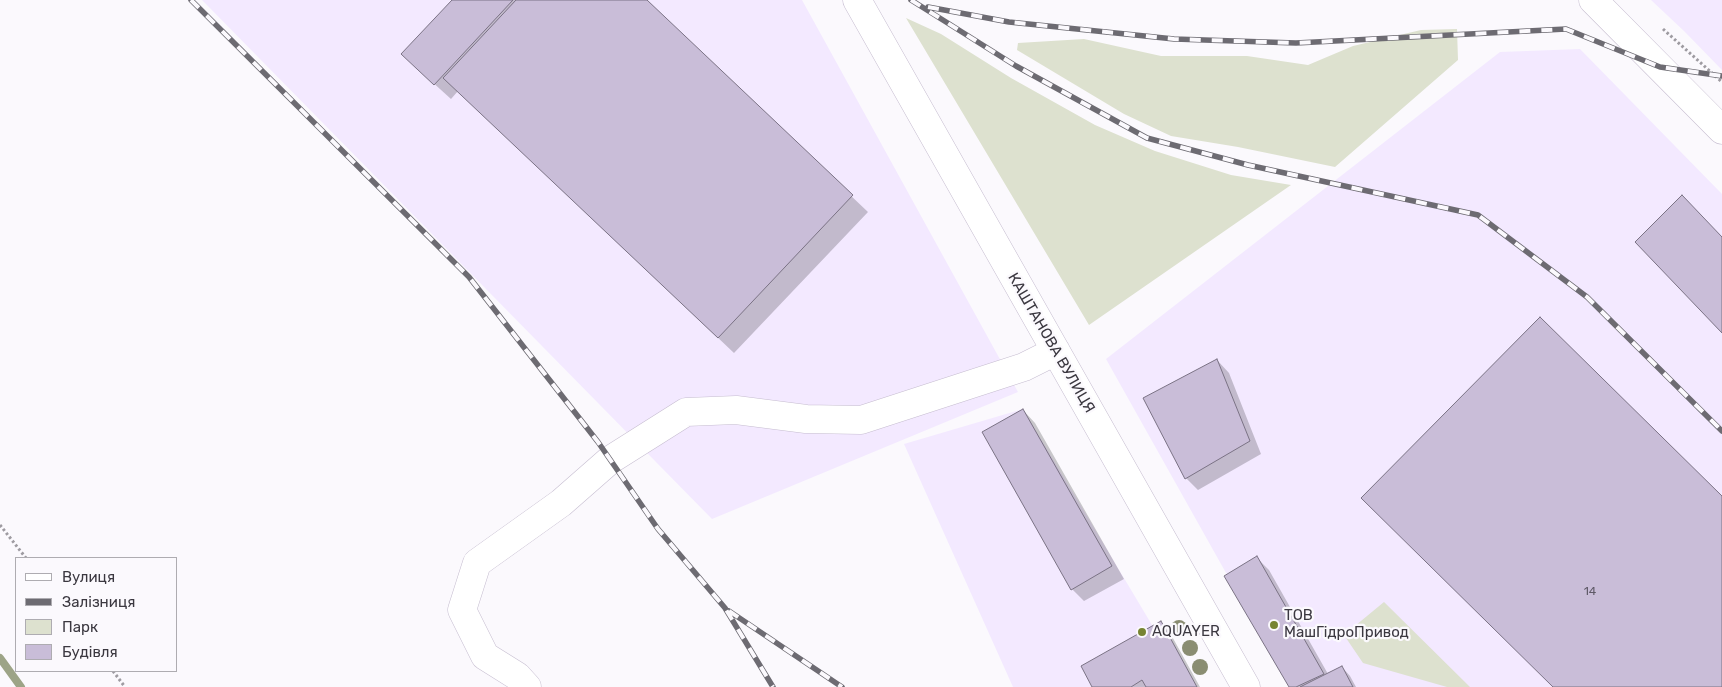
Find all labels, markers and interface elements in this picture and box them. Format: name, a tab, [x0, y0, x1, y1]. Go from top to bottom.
street label: КАШТАНОВА ВУЛИЦЯ	[1004, 270, 1098, 416]
legend	[15, 557, 178, 672]
text: Вулиця	[62, 568, 115, 586]
house number: 14	[1584, 585, 1596, 599]
text: Залізниця	[62, 593, 135, 611]
place label: ТОВ МашГідроПривод	[1284, 607, 1409, 642]
text: Парк	[62, 618, 98, 636]
marker: ТОВ МашГідроПривод	[1268, 619, 1280, 631]
place label: AQUAYER	[1152, 623, 1220, 641]
marker: AQUAYER	[1136, 626, 1148, 638]
text: Будівля	[62, 643, 118, 661]

